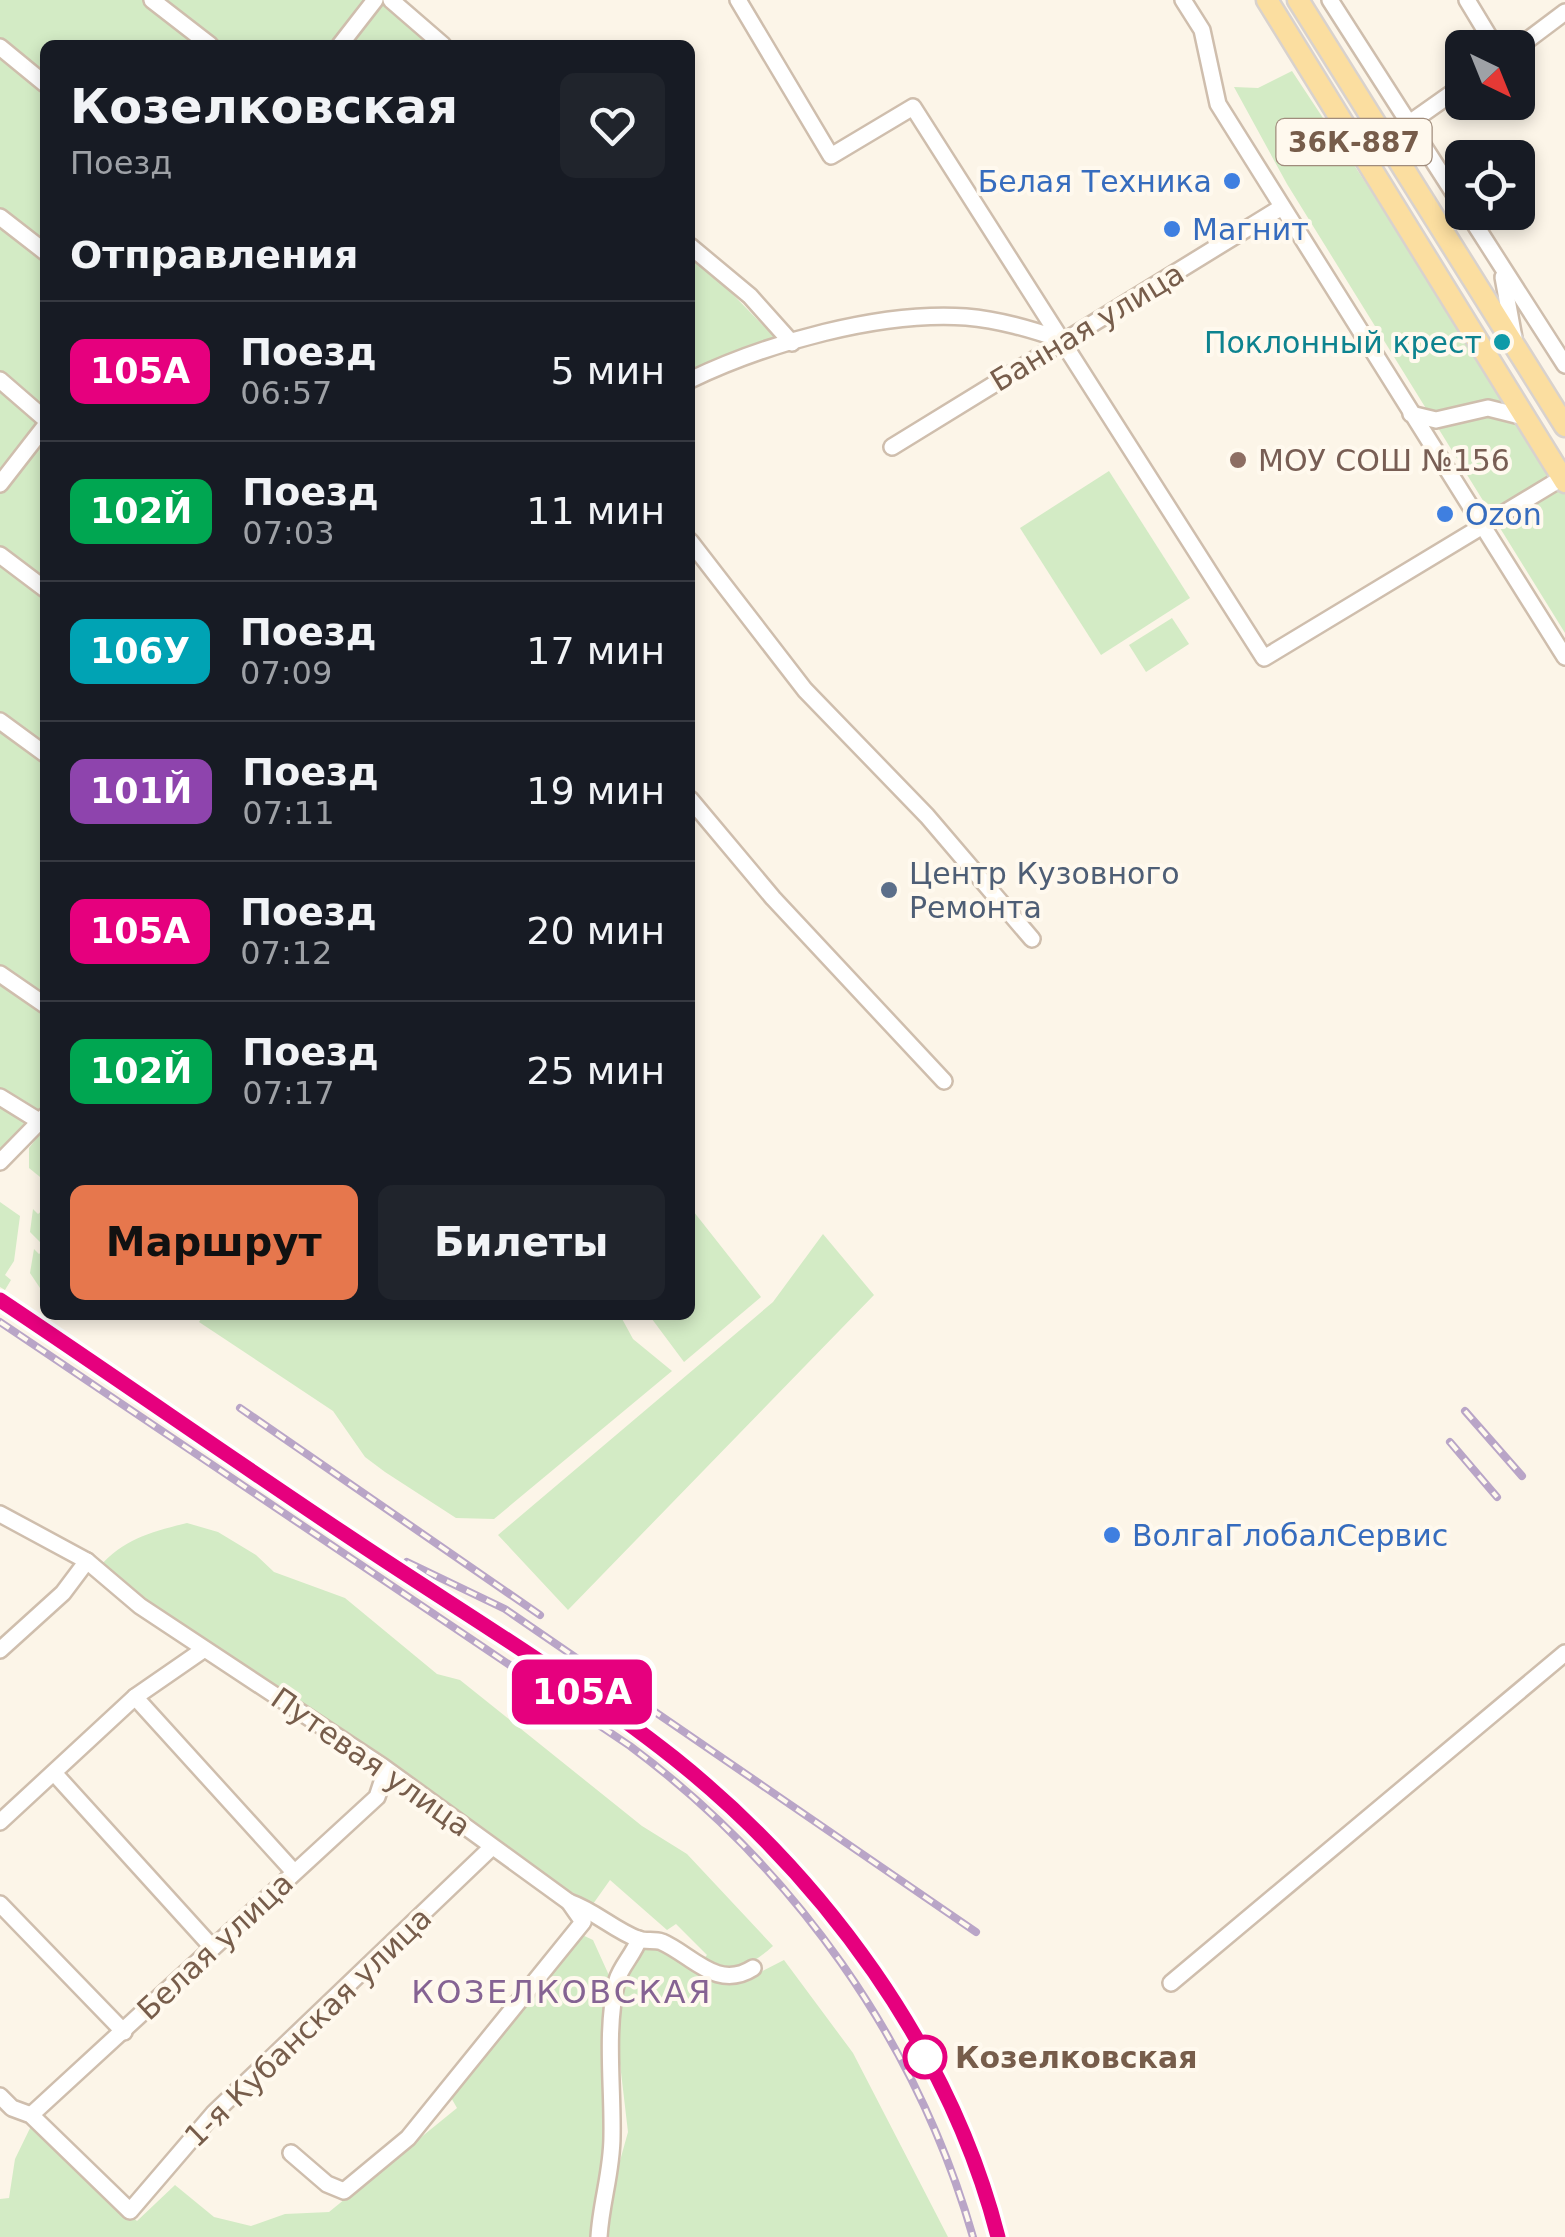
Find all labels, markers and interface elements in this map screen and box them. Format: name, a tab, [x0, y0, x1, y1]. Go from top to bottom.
north arrow	[1445, 30, 1535, 120]
map controls	[1445, 30, 1535, 230]
button: heart	[560, 73, 665, 178]
text: Козелковская	[70, 78, 458, 134]
road number: 36К-887	[1276, 119, 1432, 165]
button: locate	[1445, 140, 1535, 230]
text: Поезд	[70, 144, 172, 182]
place label: Белая Техника	[978, 164, 1212, 199]
marker: Белая Техника	[1221, 170, 1243, 192]
place label: Магнит	[1192, 212, 1309, 247]
marker: Магнит	[1161, 218, 1183, 240]
text: Отправления	[70, 233, 358, 277]
street label: Банная улица	[984, 256, 1190, 398]
place label: Поклонный крест	[1204, 325, 1482, 360]
text: Поезд	[240, 330, 377, 374]
marker: Поклонный крест	[1491, 331, 1513, 353]
text: 5 мин	[551, 349, 665, 393]
text: 105А	[90, 351, 190, 391]
text: 06:57	[240, 374, 332, 412]
place label: МОУ СОШ №156	[1258, 443, 1510, 478]
marker: МОУ СОШ №156	[1227, 449, 1249, 471]
text: Поезд	[242, 470, 379, 514]
text: 11 мин	[526, 489, 665, 533]
text: 102Й	[90, 491, 192, 531]
place label: Ozon	[1465, 497, 1542, 532]
marker: Ozon	[1434, 503, 1456, 525]
text: 07:03	[242, 514, 335, 552]
text: Поезд	[240, 610, 377, 654]
text: 17 мин	[526, 629, 665, 673]
text: 106У	[90, 631, 190, 671]
text: 07:09	[240, 654, 332, 692]
text: Поезд	[242, 750, 379, 794]
text: 19 мин	[526, 769, 665, 813]
text: 101Й	[90, 771, 192, 811]
text: 07:11	[242, 794, 335, 832]
place label: Центр Кузовного Ремонта	[909, 856, 1180, 925]
marker: Центр Кузовного Ремонта	[878, 879, 900, 901]
text: Поезд	[240, 890, 377, 934]
text: 20 мин	[526, 909, 665, 953]
text: 105А	[90, 911, 190, 951]
text: 07:12	[240, 934, 332, 972]
text: Поезд	[242, 1030, 379, 1074]
text: 25 мин	[526, 1049, 665, 1093]
text: 102Й	[90, 1051, 192, 1091]
text: 07:17	[242, 1074, 335, 1112]
button: Маршрут	[70, 1185, 358, 1300]
button: Билеты	[378, 1185, 665, 1300]
place label: ВолгаГлобалСервис	[1132, 1518, 1448, 1553]
marker: ВолгаГлобалСервис	[1101, 1524, 1123, 1546]
line badge: 105А	[512, 1660, 652, 1724]
text: 105А	[532, 1672, 632, 1712]
street label: Путевая улица	[265, 1680, 477, 1844]
street label: Белая улица	[130, 1865, 300, 2027]
street label: 1-я Кубанская улица	[178, 1900, 438, 2154]
district label: КОЗЕЛКОВСКАЯ	[411, 1973, 713, 2011]
marker: Козелковская	[904, 2036, 946, 2078]
place label: Козелковская	[955, 2040, 1198, 2075]

